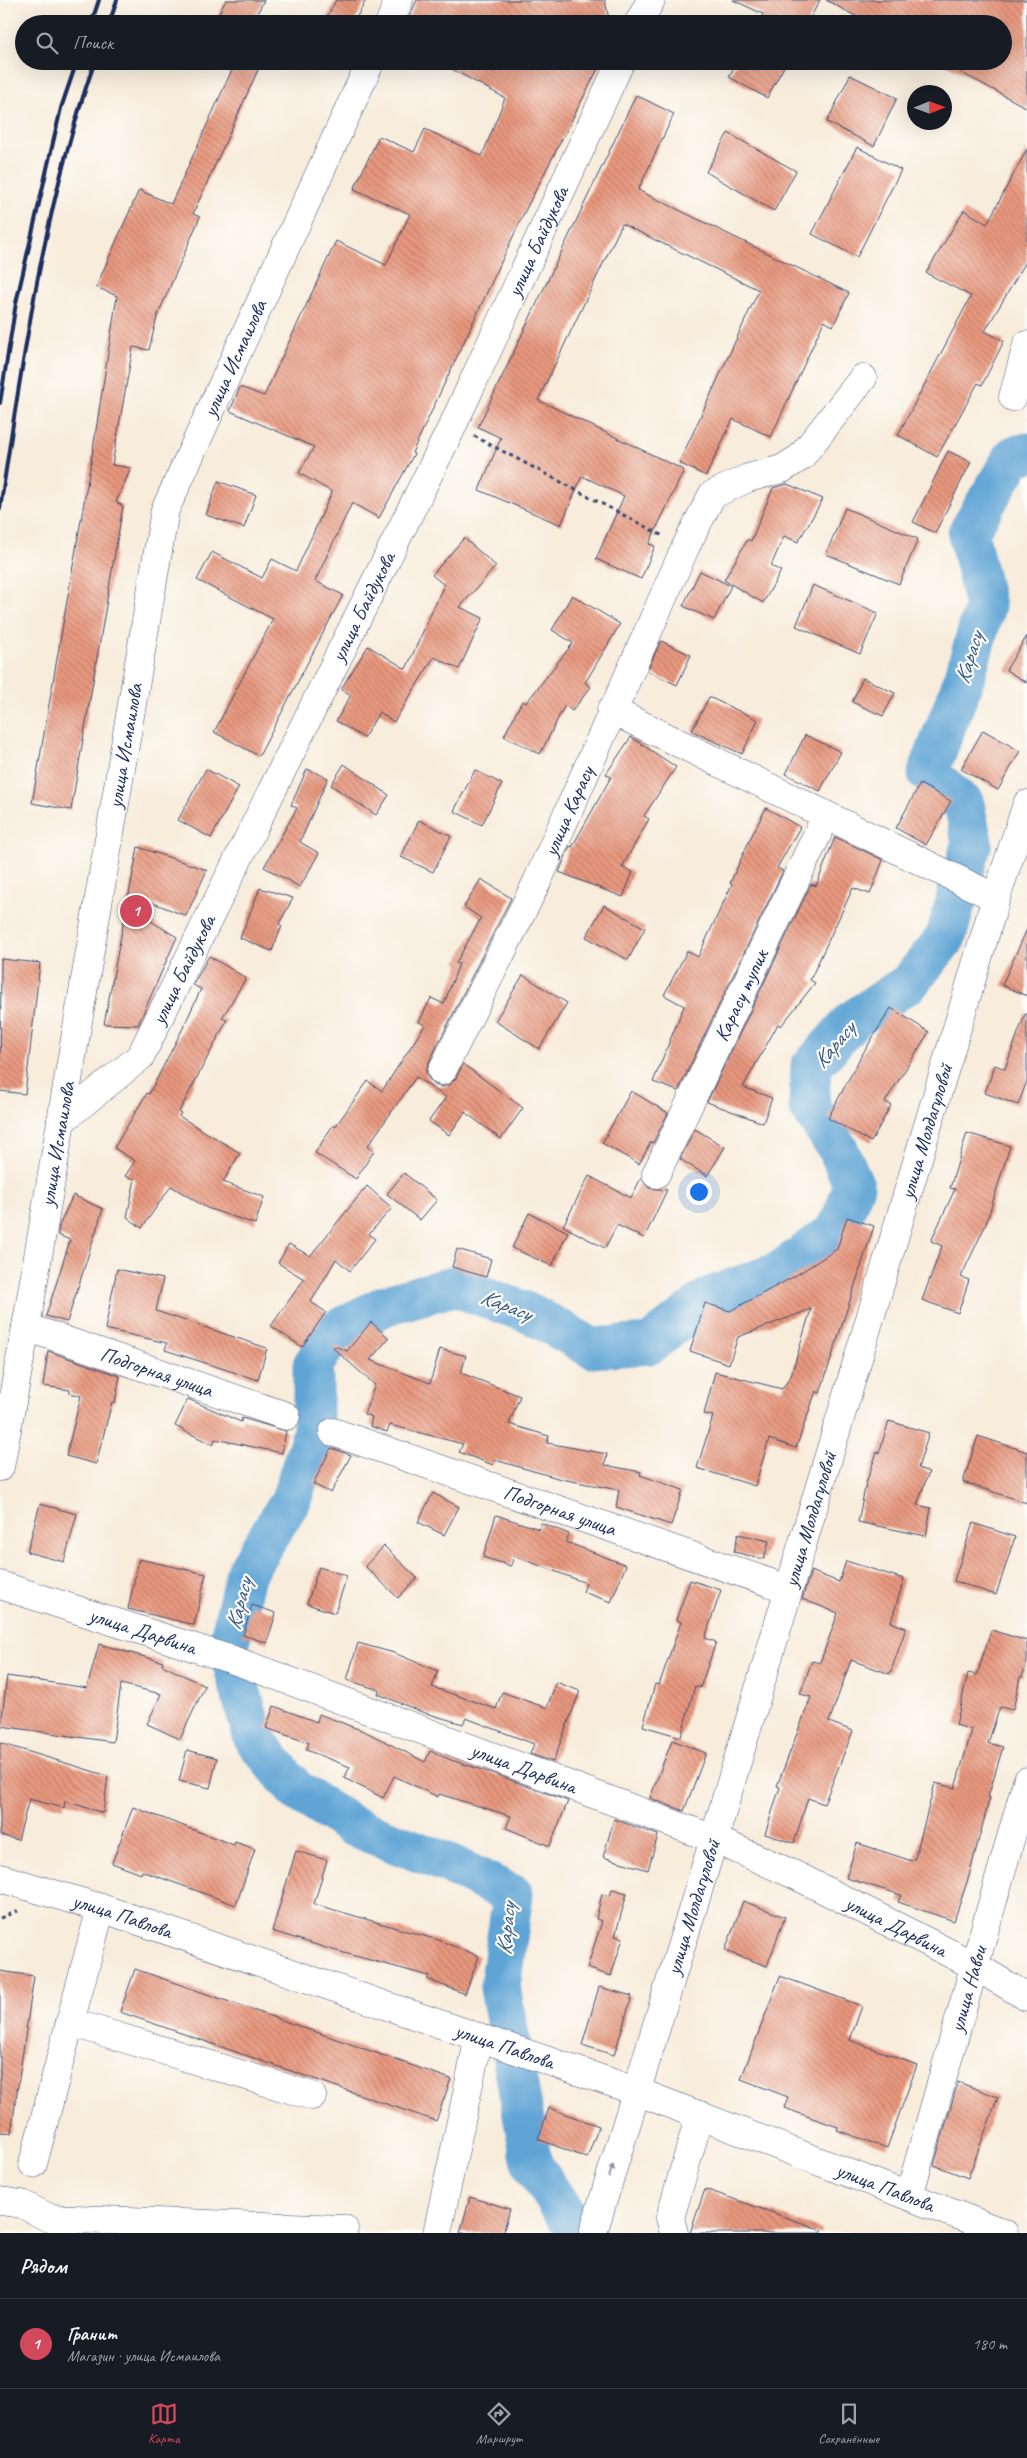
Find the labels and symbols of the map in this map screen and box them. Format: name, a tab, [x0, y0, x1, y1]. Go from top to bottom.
north arrow	[907, 85, 952, 130]
street label: улица Байдукова	[500, 180, 575, 303]
street label: улица Исмаилова	[196, 294, 273, 423]
street label: улица Байдукова	[324, 546, 402, 668]
water label: Карасу	[948, 626, 991, 687]
street label: улица Исмаилова	[101, 680, 149, 812]
street label: улица Карасу	[536, 761, 600, 862]
pin: 1	[120, 892, 152, 930]
street label: улица Байдукова	[144, 909, 222, 1031]
street label: Карасу тупик	[708, 943, 775, 1045]
water label: Карасу	[807, 1013, 864, 1074]
street label: улица Молдагуловой	[893, 1059, 959, 1204]
street label: улица Исмаилова	[33, 1078, 81, 1210]
your location	[686, 1179, 712, 1205]
water label: Карасу	[477, 1283, 539, 1329]
street label: Подгорная улица	[97, 1340, 218, 1404]
street label: улица Молдагуловой	[777, 1447, 843, 1592]
street label: Подгорная улица	[500, 1479, 621, 1542]
water label: Карасу	[219, 1572, 260, 1633]
street label: улица Дарвина	[84, 1601, 202, 1661]
street label: улица Дарвина	[466, 1736, 582, 1800]
street label: улица Молдагуловой	[660, 1835, 726, 1980]
street label: улица Павлова	[68, 1887, 178, 1945]
street label: улица Дарвина	[839, 1889, 953, 1964]
water label: Карасу	[490, 1898, 523, 1956]
street label: улица Навои	[943, 1941, 993, 2037]
street label: улица Павлова	[450, 2016, 560, 2076]
street label: улица Павлова	[831, 2156, 940, 2219]
one-way arrow	[608, 2163, 616, 2178]

